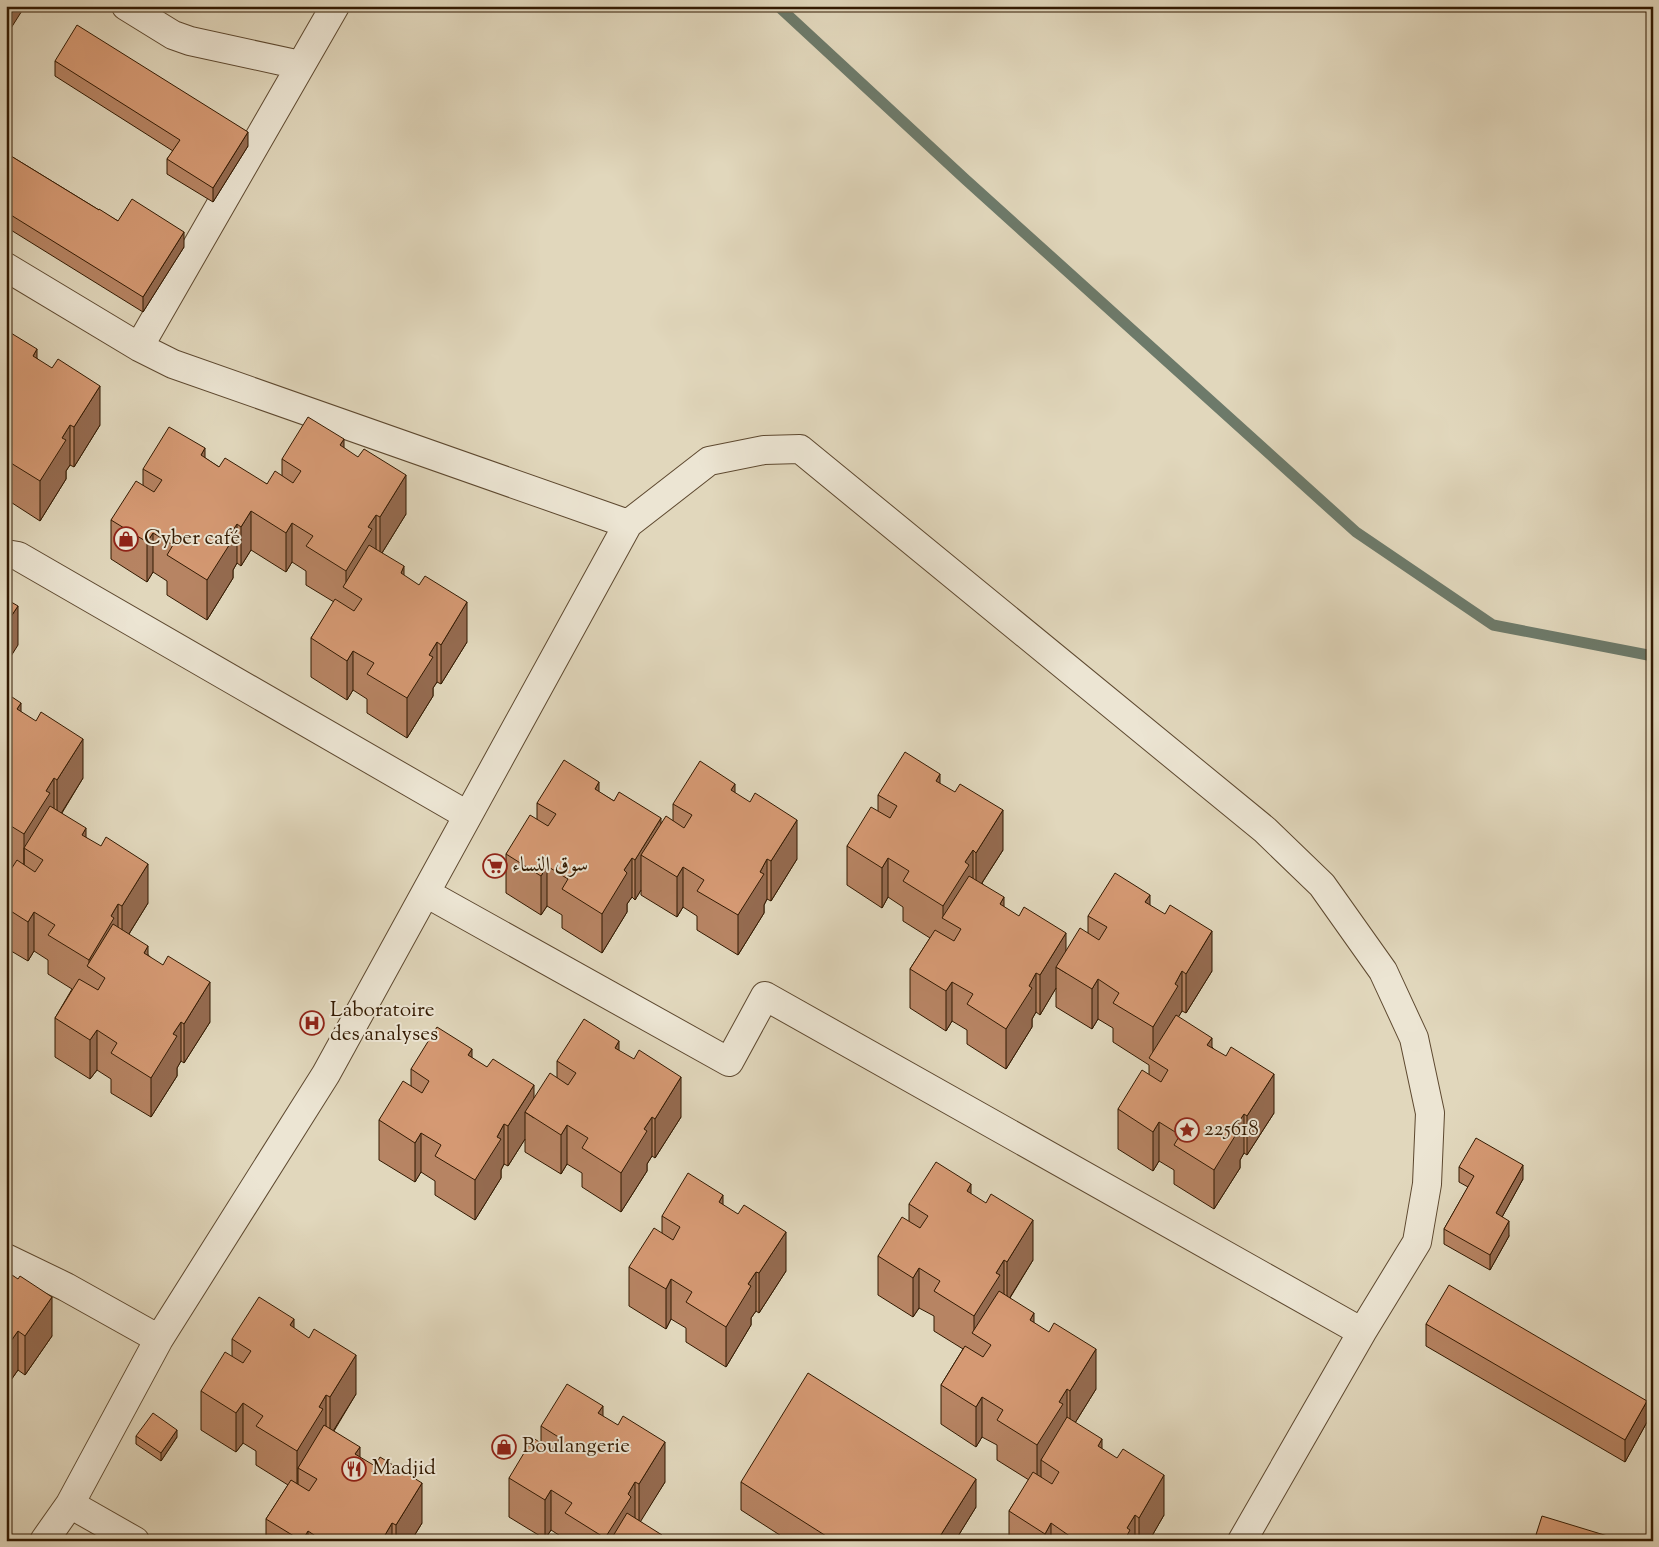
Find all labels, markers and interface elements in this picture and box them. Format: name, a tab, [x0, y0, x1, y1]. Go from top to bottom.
place label: Cyber café	[144, 524, 240, 554]
shop icon: Cyber café	[113, 526, 139, 552]
place label: سوق النساء	[512, 851, 588, 881]
supermarket icon: سوق النساء	[482, 853, 508, 879]
place label: Laboratoire des analyses	[330, 996, 438, 1050]
hospital icon: Laboratoire des analyses	[299, 1010, 325, 1036]
place label: 225618	[1204, 1115, 1259, 1145]
place icon: 225618	[1174, 1117, 1200, 1143]
place label: Boulangerie	[522, 1432, 630, 1462]
shop icon: Boulangerie	[491, 1434, 517, 1460]
place label: Madjid	[372, 1454, 436, 1484]
restaurant icon: Madjid	[341, 1456, 367, 1482]

